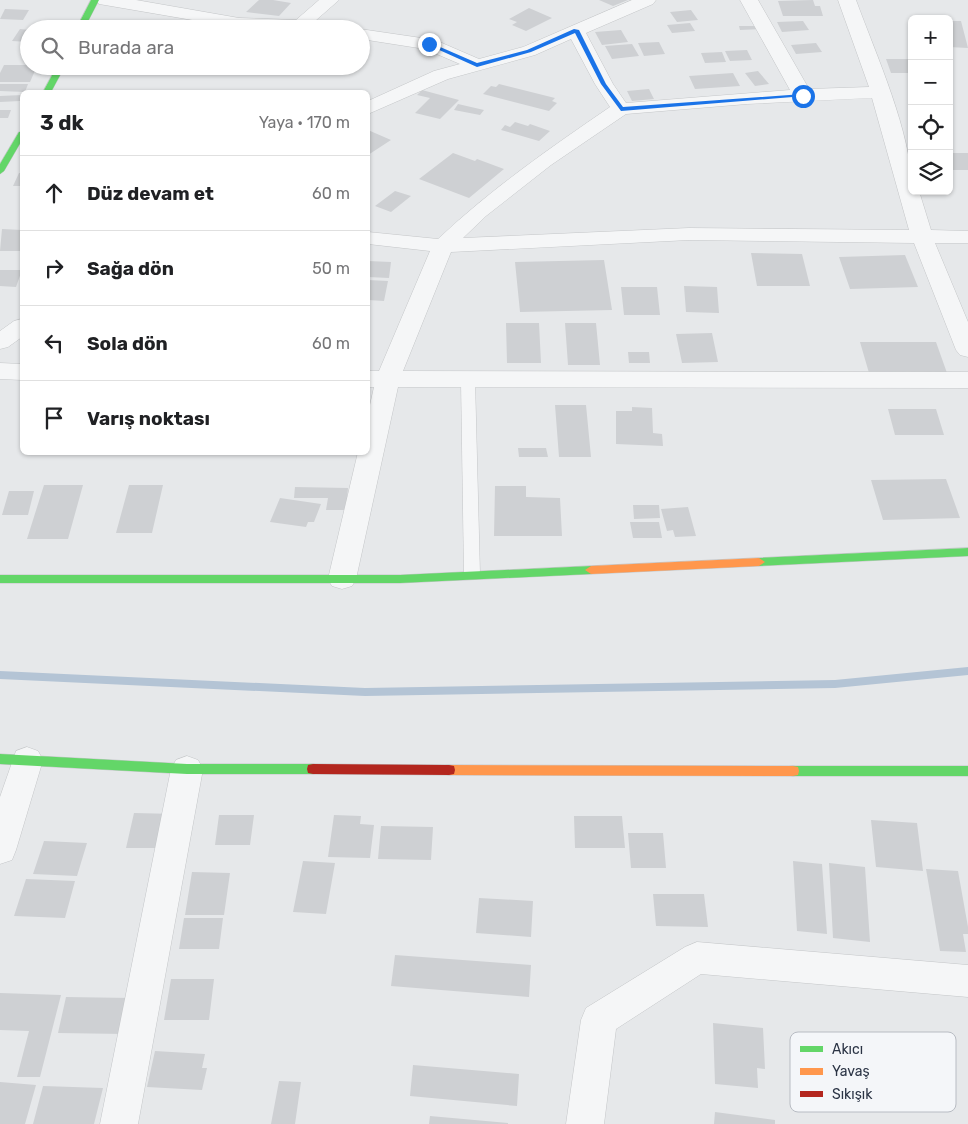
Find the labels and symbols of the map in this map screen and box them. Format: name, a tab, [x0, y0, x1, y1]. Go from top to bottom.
route end	[418, 33, 441, 56]
route start	[792, 85, 815, 108]
legend	[790, 1032, 956, 1112]
text: Akıcı	[832, 1041, 863, 1058]
text: Yavaş	[832, 1063, 870, 1080]
text: Sıkışık	[832, 1086, 873, 1103]

